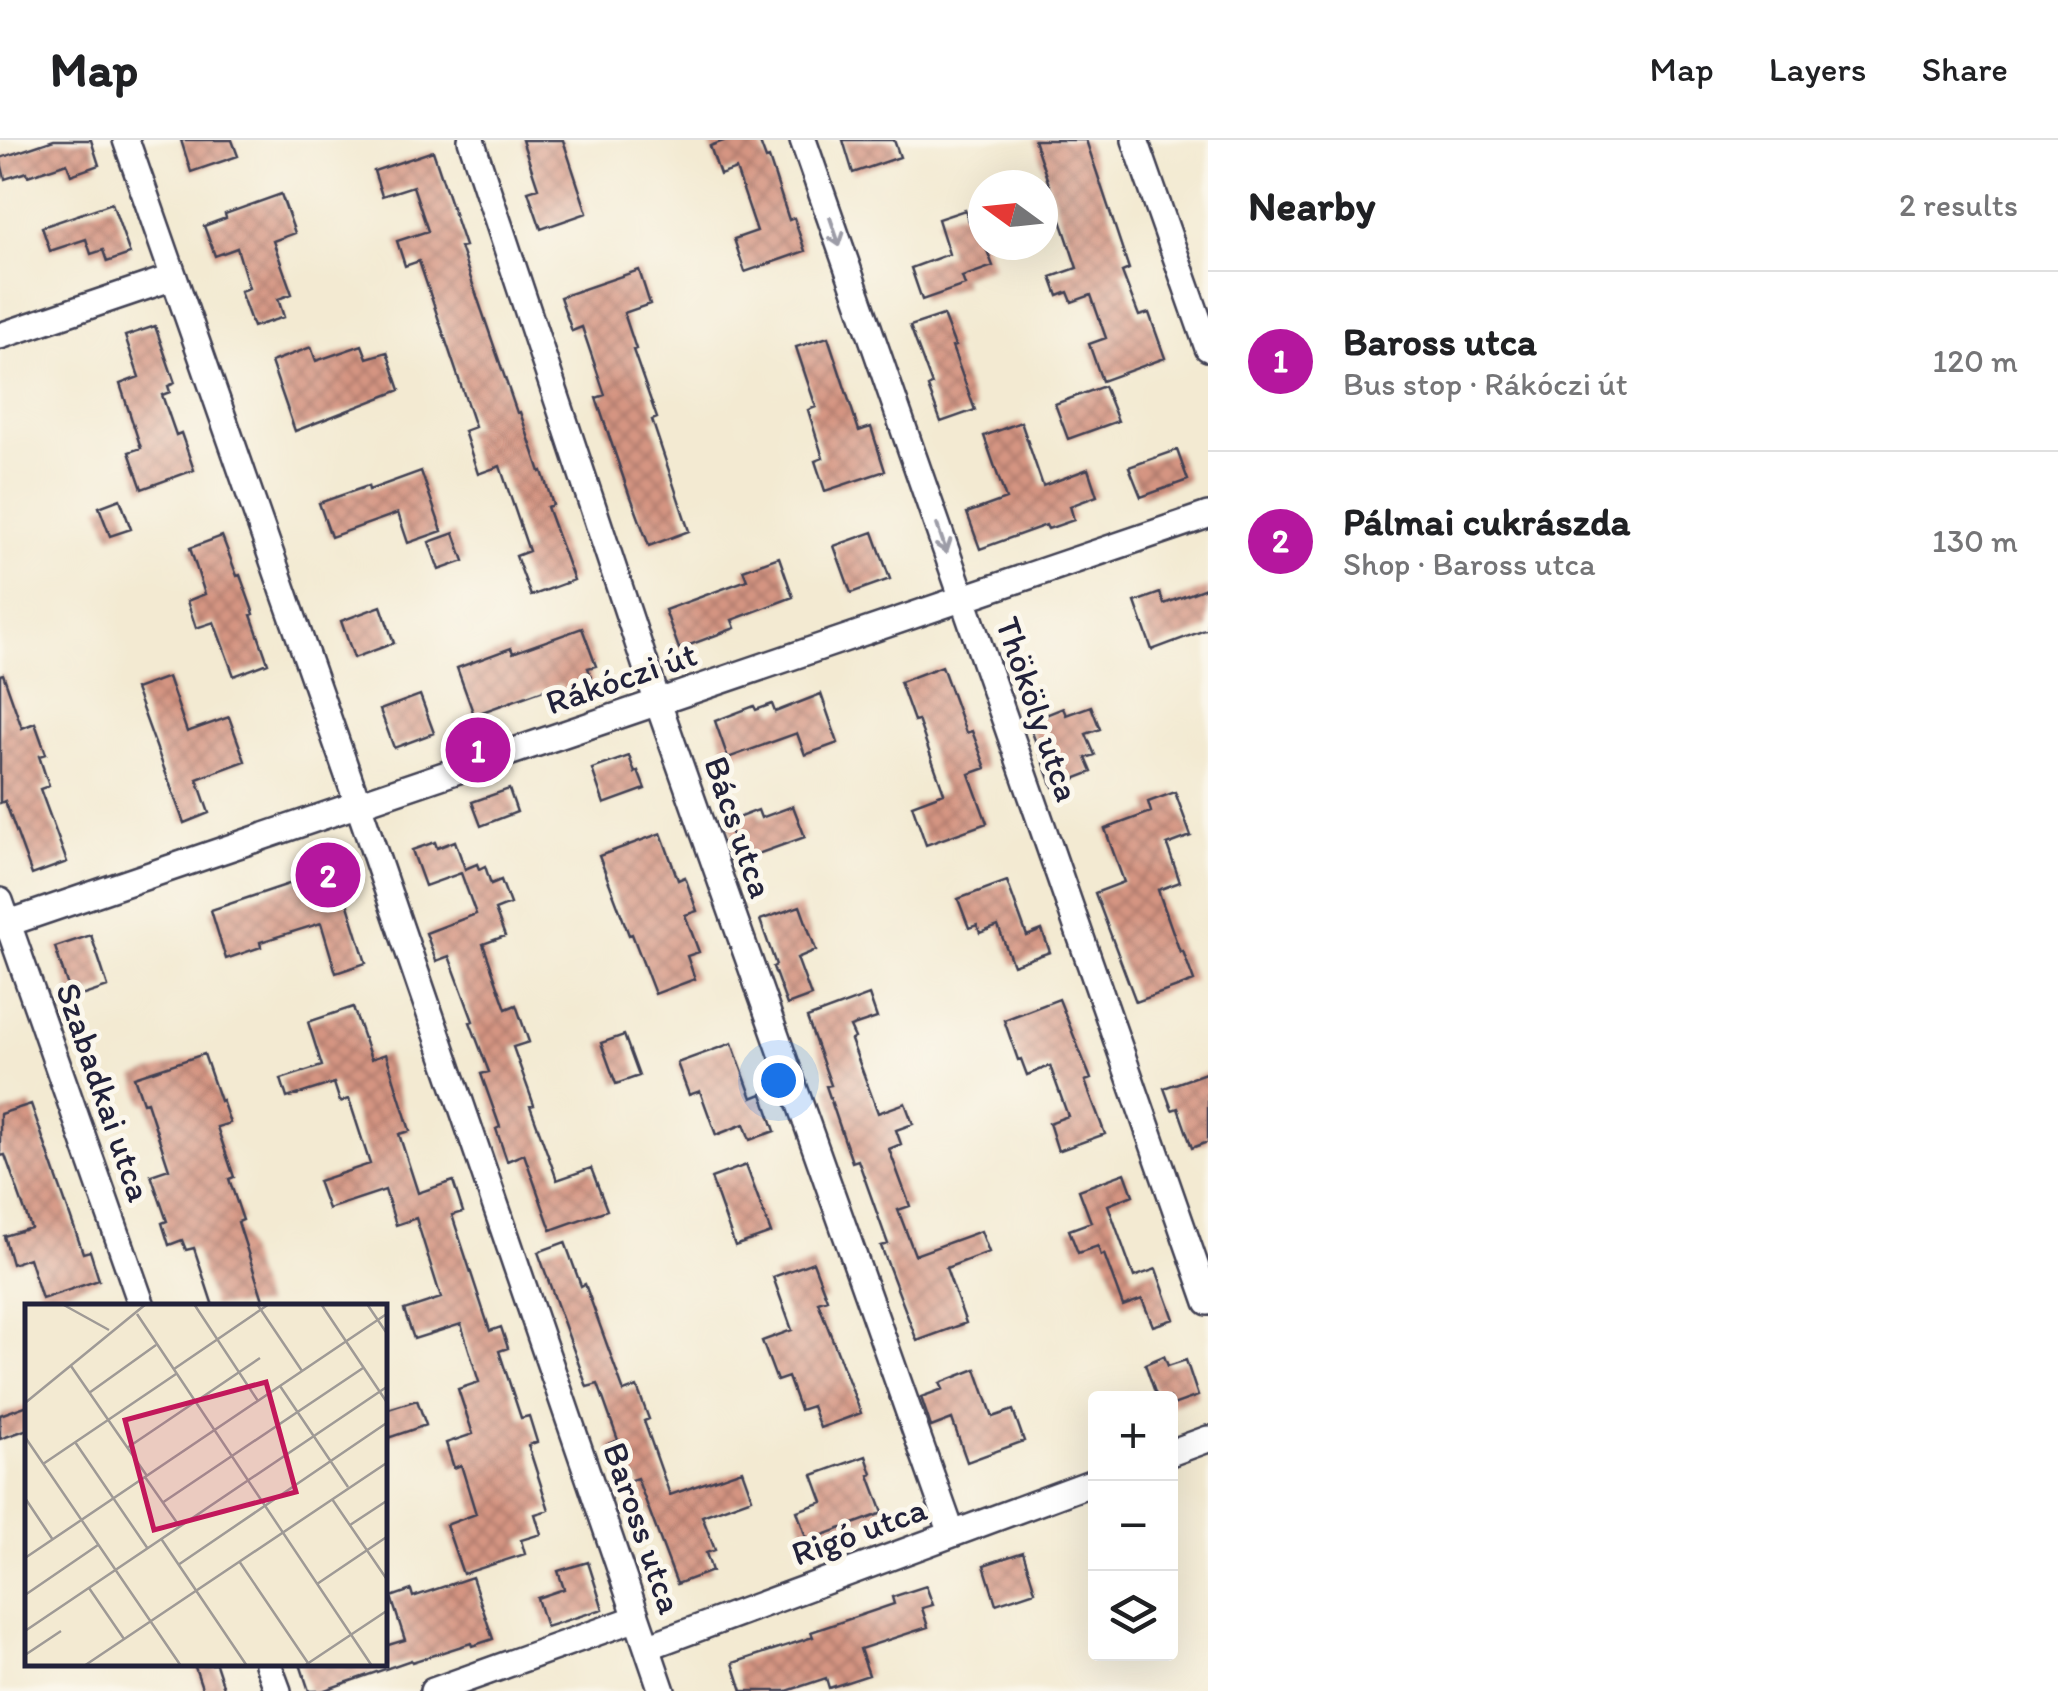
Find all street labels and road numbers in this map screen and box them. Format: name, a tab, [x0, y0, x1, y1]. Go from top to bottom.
street label: Thököly utca	[987, 611, 1089, 807]
street label: Rákóczi út	[540, 633, 702, 723]
street label: Bács utca	[695, 751, 783, 903]
street label: Szabadkai utca	[47, 977, 161, 1207]
street label: Baross utca	[594, 1437, 692, 1619]
street label: Rigó utca	[786, 1487, 932, 1575]

